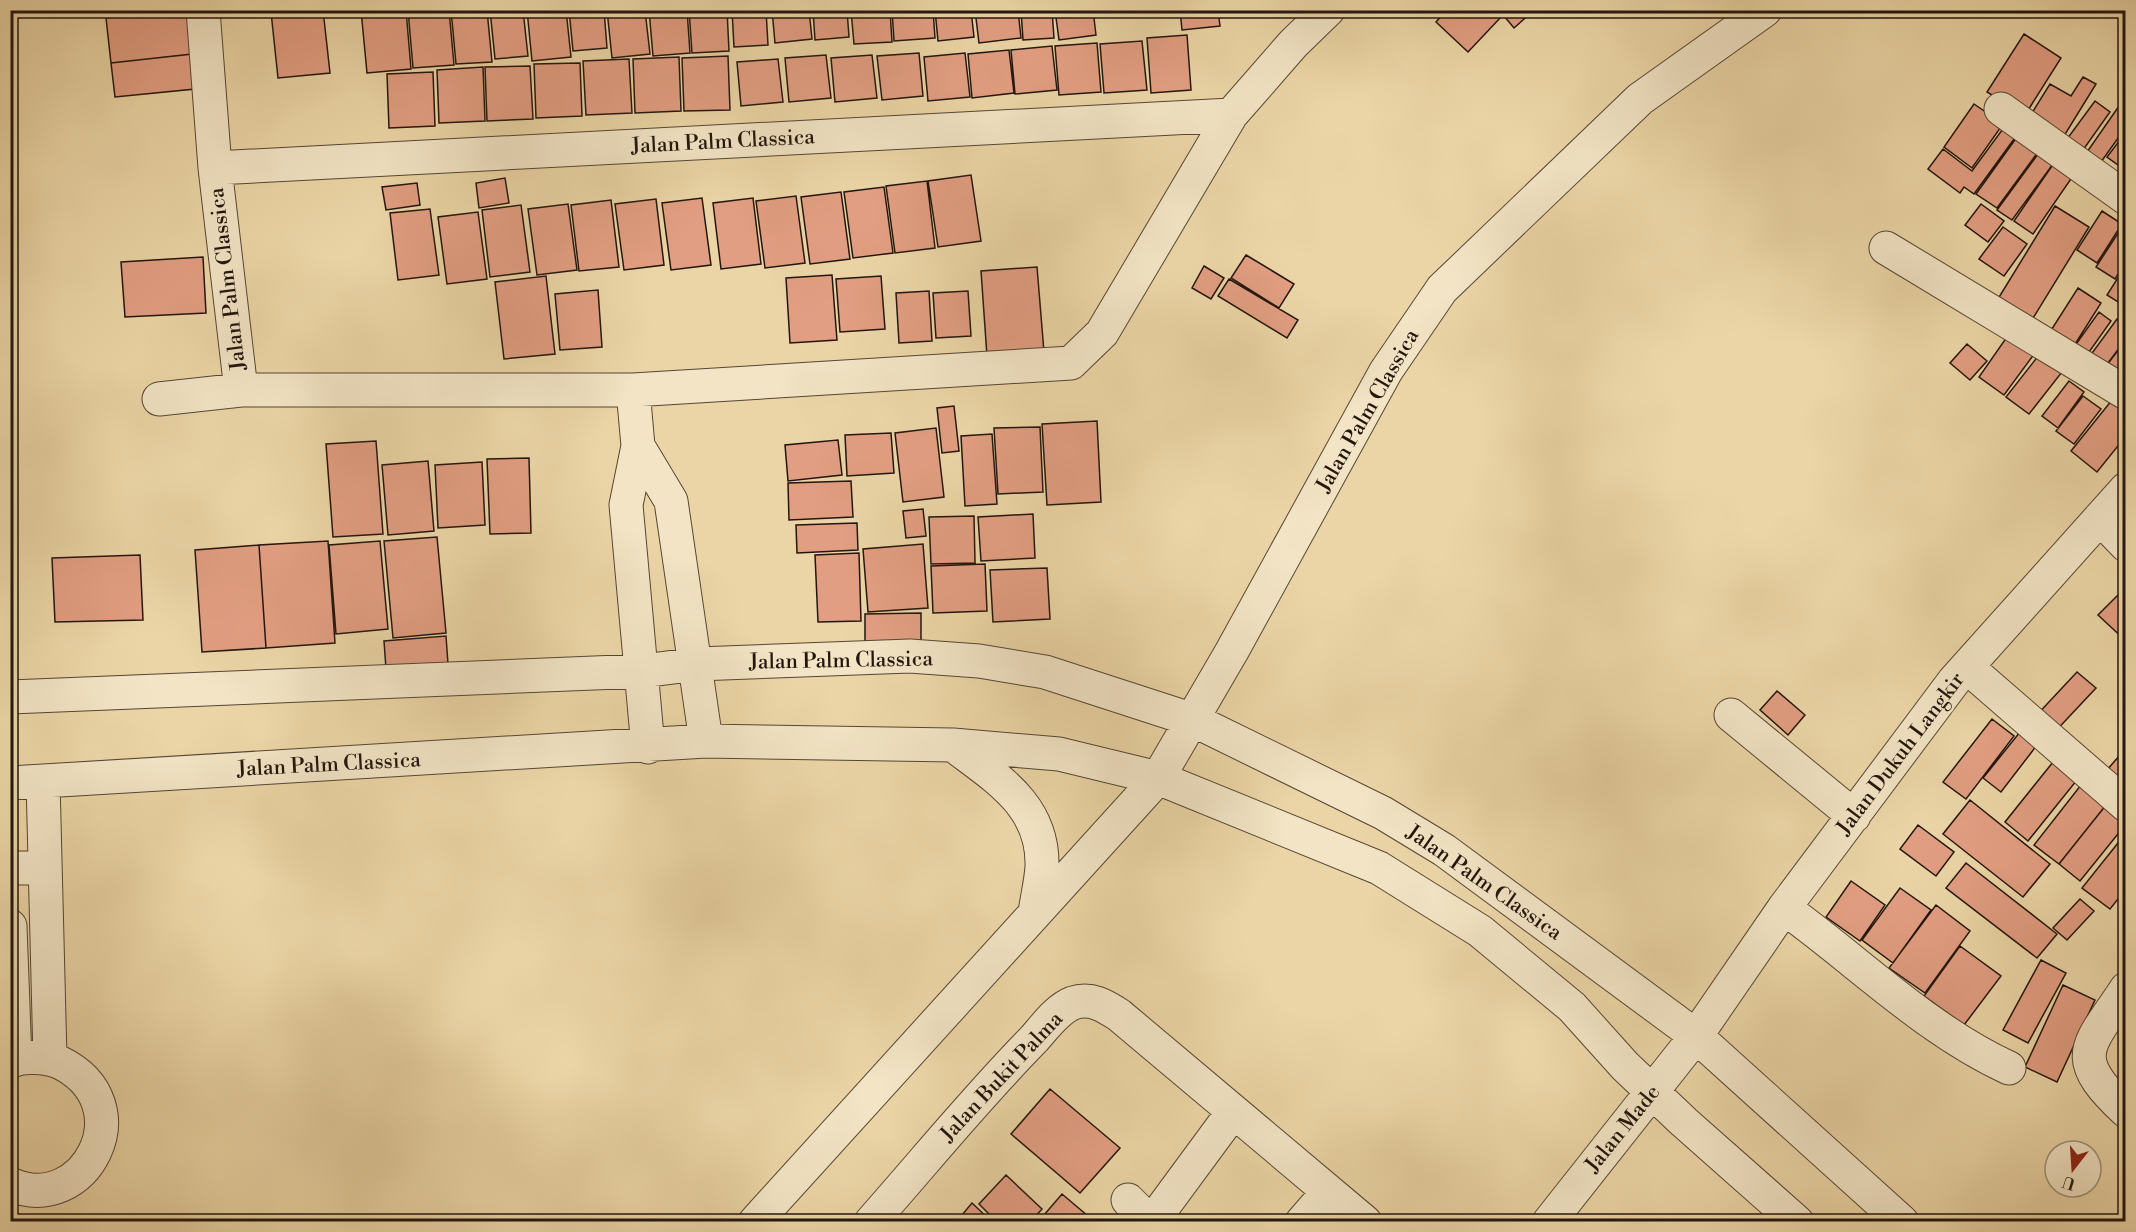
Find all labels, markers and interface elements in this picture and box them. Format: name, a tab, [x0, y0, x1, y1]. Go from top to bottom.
street label: Jalan Palm Classica	[630, 124, 816, 160]
street label: Jalan Palm Classica	[204, 186, 252, 373]
street label: Jalan Palm Classica	[1310, 325, 1425, 498]
street label: Jalan Palm Classica	[748, 646, 934, 676]
street label: Jalan Dukuh Langkir	[1831, 668, 1971, 841]
street label: Jalan Palm Classica	[236, 747, 422, 783]
street label: Jalan Palm Classica	[1400, 819, 1567, 947]
street label: Jalan Bukit Palma	[934, 1006, 1069, 1148]
street label: Jalan Made	[1579, 1080, 1666, 1179]
north arrow	[2043, 1139, 2103, 1199]
text: U	[2059, 1171, 2078, 1194]

